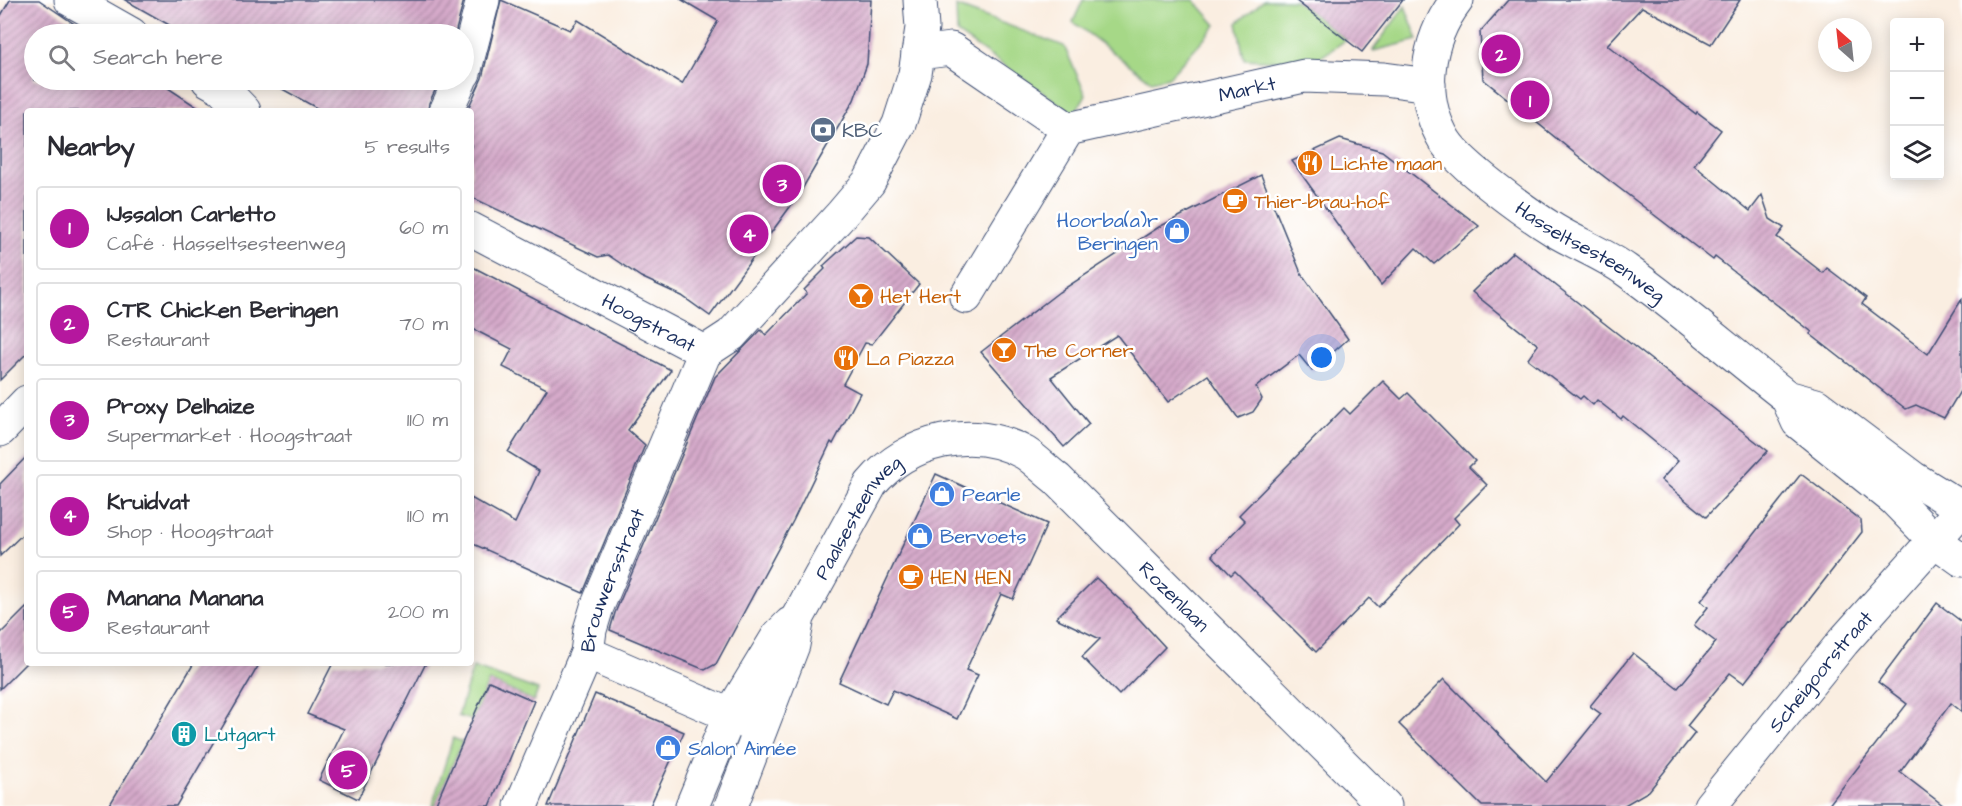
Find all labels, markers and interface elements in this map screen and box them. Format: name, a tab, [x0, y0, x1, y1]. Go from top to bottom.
north arrow	[1818, 18, 1872, 72]
map controls	[1890, 18, 1944, 180]
button: +	[1890, 18, 1944, 72]
search box	[24, 24, 474, 90]
pin: 2	[1482, 32, 1520, 76]
icon: search	[45, 41, 78, 74]
text: Search here	[93, 42, 223, 73]
street label: Markt	[1216, 70, 1279, 110]
button: −	[1890, 72, 1944, 126]
pin: 1	[1510, 78, 1550, 122]
bank icon: KBC	[808, 115, 838, 145]
place label: KBC	[842, 117, 883, 145]
button: layers	[1890, 126, 1944, 180]
text: Nearby	[48, 129, 135, 165]
text: 5 results	[365, 133, 450, 161]
restaurant icon: Lichte maan	[1295, 148, 1325, 178]
place label: Lichte maan	[1330, 150, 1442, 178]
pin: 3	[762, 162, 802, 207]
cafe icon: Thier-brau-hof	[1220, 186, 1250, 216]
place label: Thier-brau-hof	[1254, 188, 1389, 216]
street label: Hasseltsesteenweg	[1509, 195, 1671, 310]
text: IJssalon Carletto	[107, 199, 275, 230]
place label: Hoorba(a)r Beringen	[1057, 207, 1158, 259]
pin: 4	[730, 212, 768, 256]
text: 1	[68, 214, 71, 242]
text: 60 m	[399, 214, 448, 242]
shop icon: Hoorba(a)r Beringen	[1162, 216, 1192, 246]
text: Café · Hasseltsesteenweg	[107, 230, 345, 258]
bar icon: Het Hert	[846, 281, 876, 311]
place label: Het Hert	[880, 283, 961, 311]
street label: Hoogstraat	[597, 287, 700, 360]
text: CTR Chicken Beringen	[107, 295, 338, 326]
text: 2	[64, 310, 75, 338]
text: 70 m	[400, 310, 448, 338]
text: Restaurant	[107, 326, 210, 354]
bar icon: The Corner	[989, 335, 1019, 365]
place label: The Corner	[1024, 337, 1134, 365]
restaurant icon: La Piazza	[831, 343, 861, 373]
your location	[1307, 343, 1336, 372]
place label: La Piazza	[866, 345, 954, 373]
text: Proxy Delhaize	[107, 391, 255, 422]
text: 3	[64, 406, 75, 434]
text: 110 m	[407, 406, 448, 434]
text: Supermarket · Hoogstraat	[107, 422, 352, 450]
street label: Paalsesteenweg	[808, 449, 908, 585]
shop icon: Pearle	[927, 479, 957, 509]
place label: Pearle	[962, 481, 1021, 509]
text: Kruidvat	[107, 487, 190, 518]
text: 4	[63, 502, 76, 530]
text: 110 m	[407, 502, 448, 530]
street label: Brouwersstraat	[574, 504, 652, 654]
text: Shop · Hoogstraat	[107, 518, 273, 546]
shop icon: Bervoets	[905, 521, 935, 551]
place label: Bervoets	[940, 523, 1027, 551]
street label: Rozenlaan	[1132, 555, 1216, 639]
cafe icon: HEN HEN	[896, 562, 926, 592]
place label: HEN HEN	[930, 564, 1011, 592]
text: Manana Manana	[107, 583, 263, 614]
text: 5	[62, 598, 77, 626]
text: 200 m	[388, 598, 448, 626]
street label: Scheigoorstraat	[1762, 605, 1880, 739]
text: Restaurant	[107, 614, 210, 642]
building icon: Lutgart	[169, 719, 199, 749]
place label: Lutgart	[204, 721, 276, 750]
shop icon: Salon Aimée	[653, 733, 683, 763]
place label: Salon Aimée	[688, 735, 797, 763]
pin: 5	[328, 748, 368, 792]

